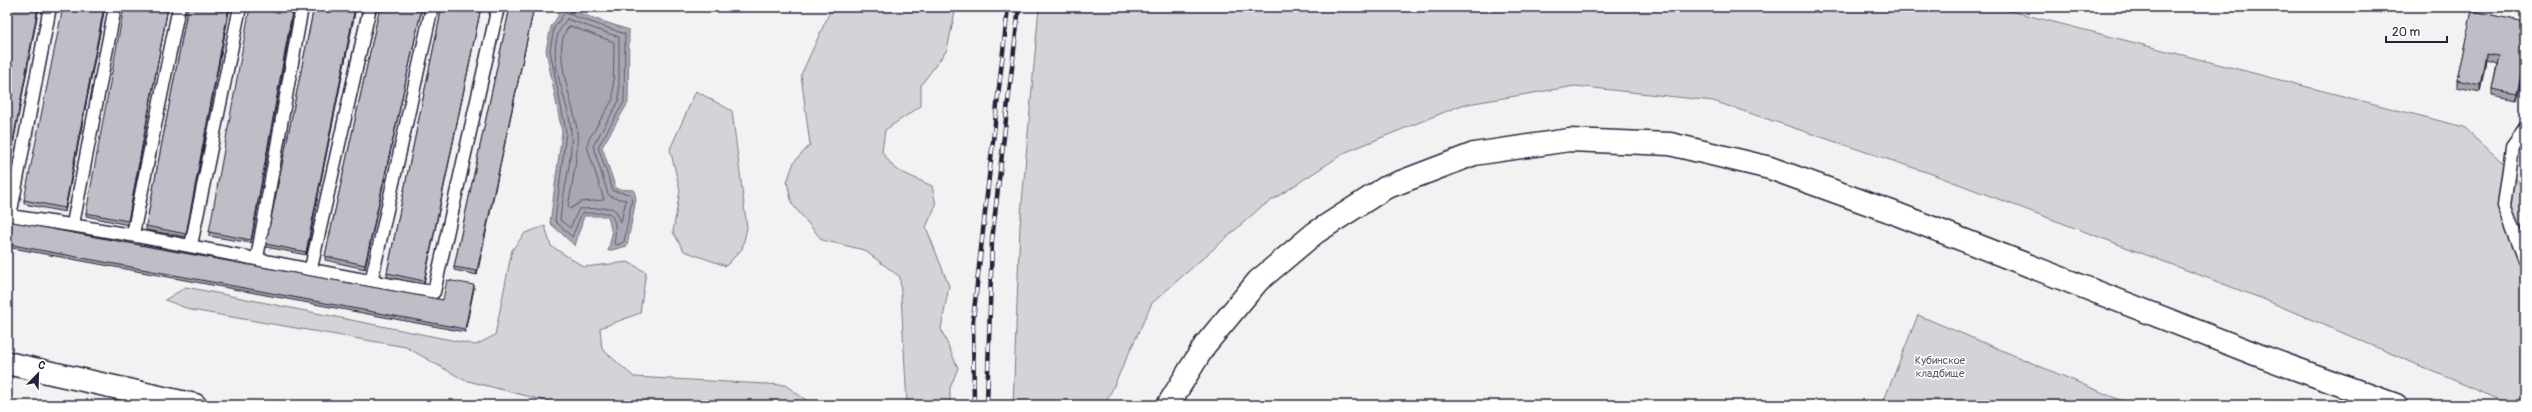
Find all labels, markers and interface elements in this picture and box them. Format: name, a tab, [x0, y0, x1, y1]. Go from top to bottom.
scale bar	[2386, 18, 2447, 44]
text: 20 m	[2392, 25, 2421, 40]
north arrow	[18, 354, 58, 394]
park label: Кубинское кладбище	[1915, 354, 1966, 380]
text: С	[36, 358, 48, 373]

